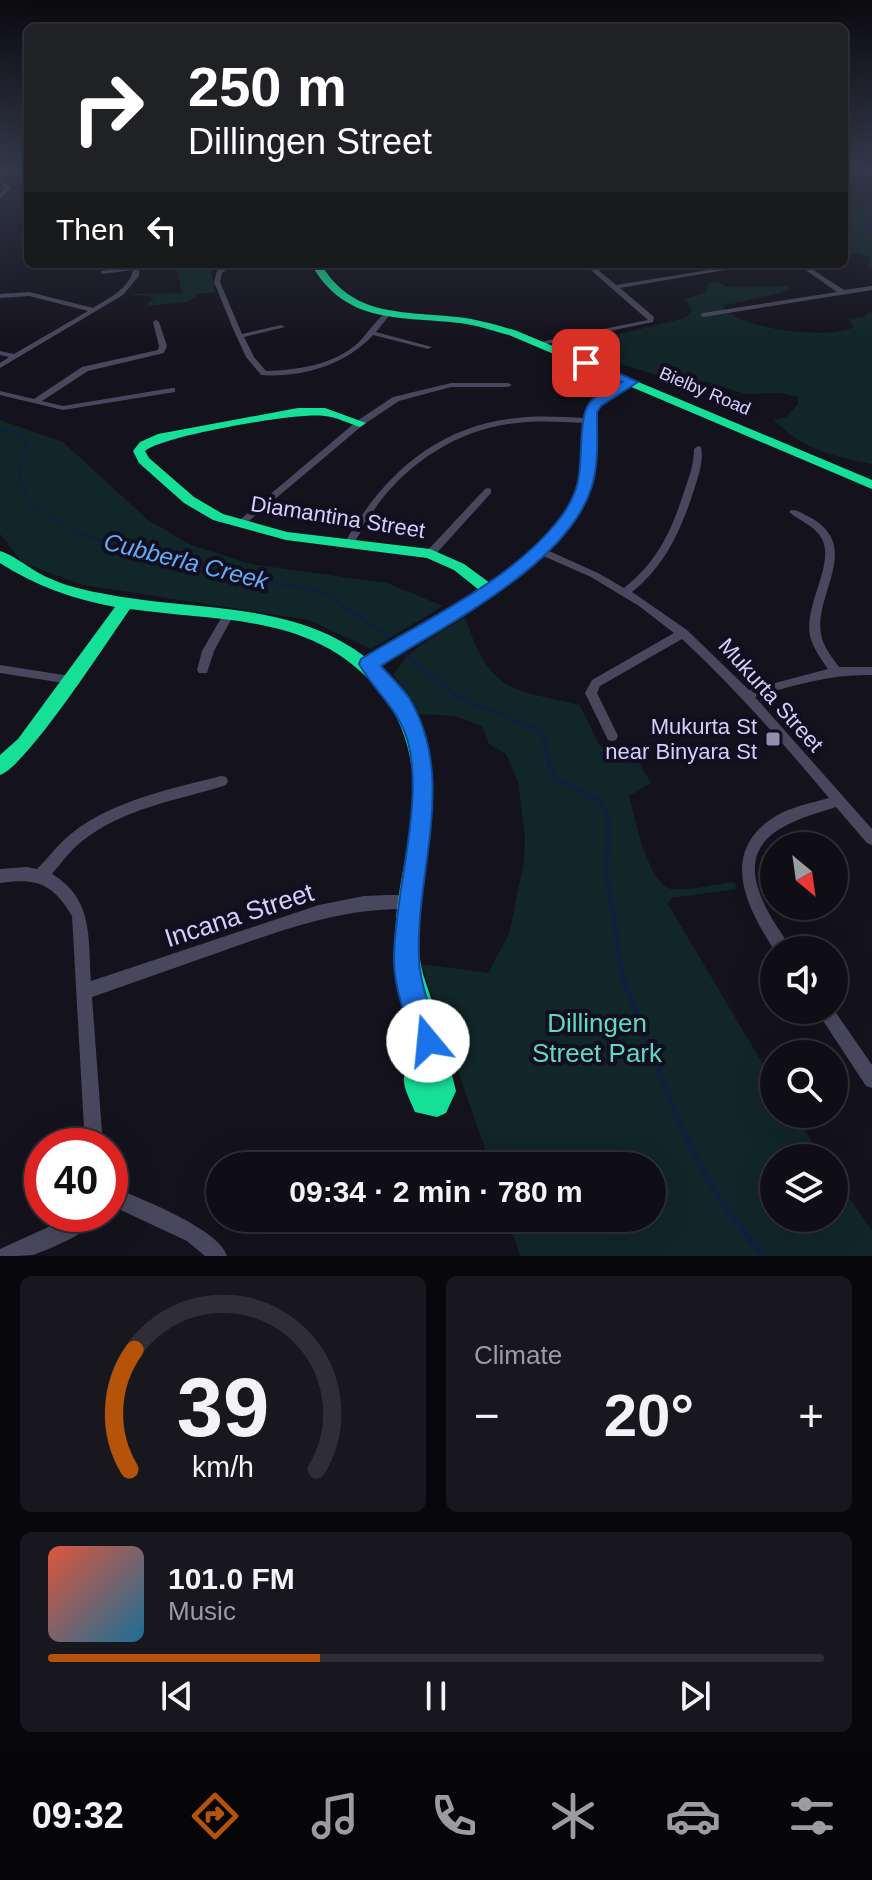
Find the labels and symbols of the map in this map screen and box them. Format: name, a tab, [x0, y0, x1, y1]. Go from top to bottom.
pin	[552, 329, 620, 397]
street label: Bielby Road	[656, 363, 754, 419]
street label: Diamantina Street	[249, 491, 427, 543]
water label: Cubberla Creek	[101, 528, 273, 595]
street label: Mukurta Street	[713, 633, 829, 757]
place label: Mukurta St near Binyara St	[605, 714, 757, 764]
marker: Mukurta St near Binyara St	[764, 730, 782, 748]
north arrow	[760, 832, 848, 920]
street label: Incana Street	[161, 877, 318, 953]
position arrow	[386, 999, 470, 1083]
park label: Dillingen Street Park	[532, 1008, 663, 1068]
speed limit sign: 40	[24, 1128, 128, 1232]

